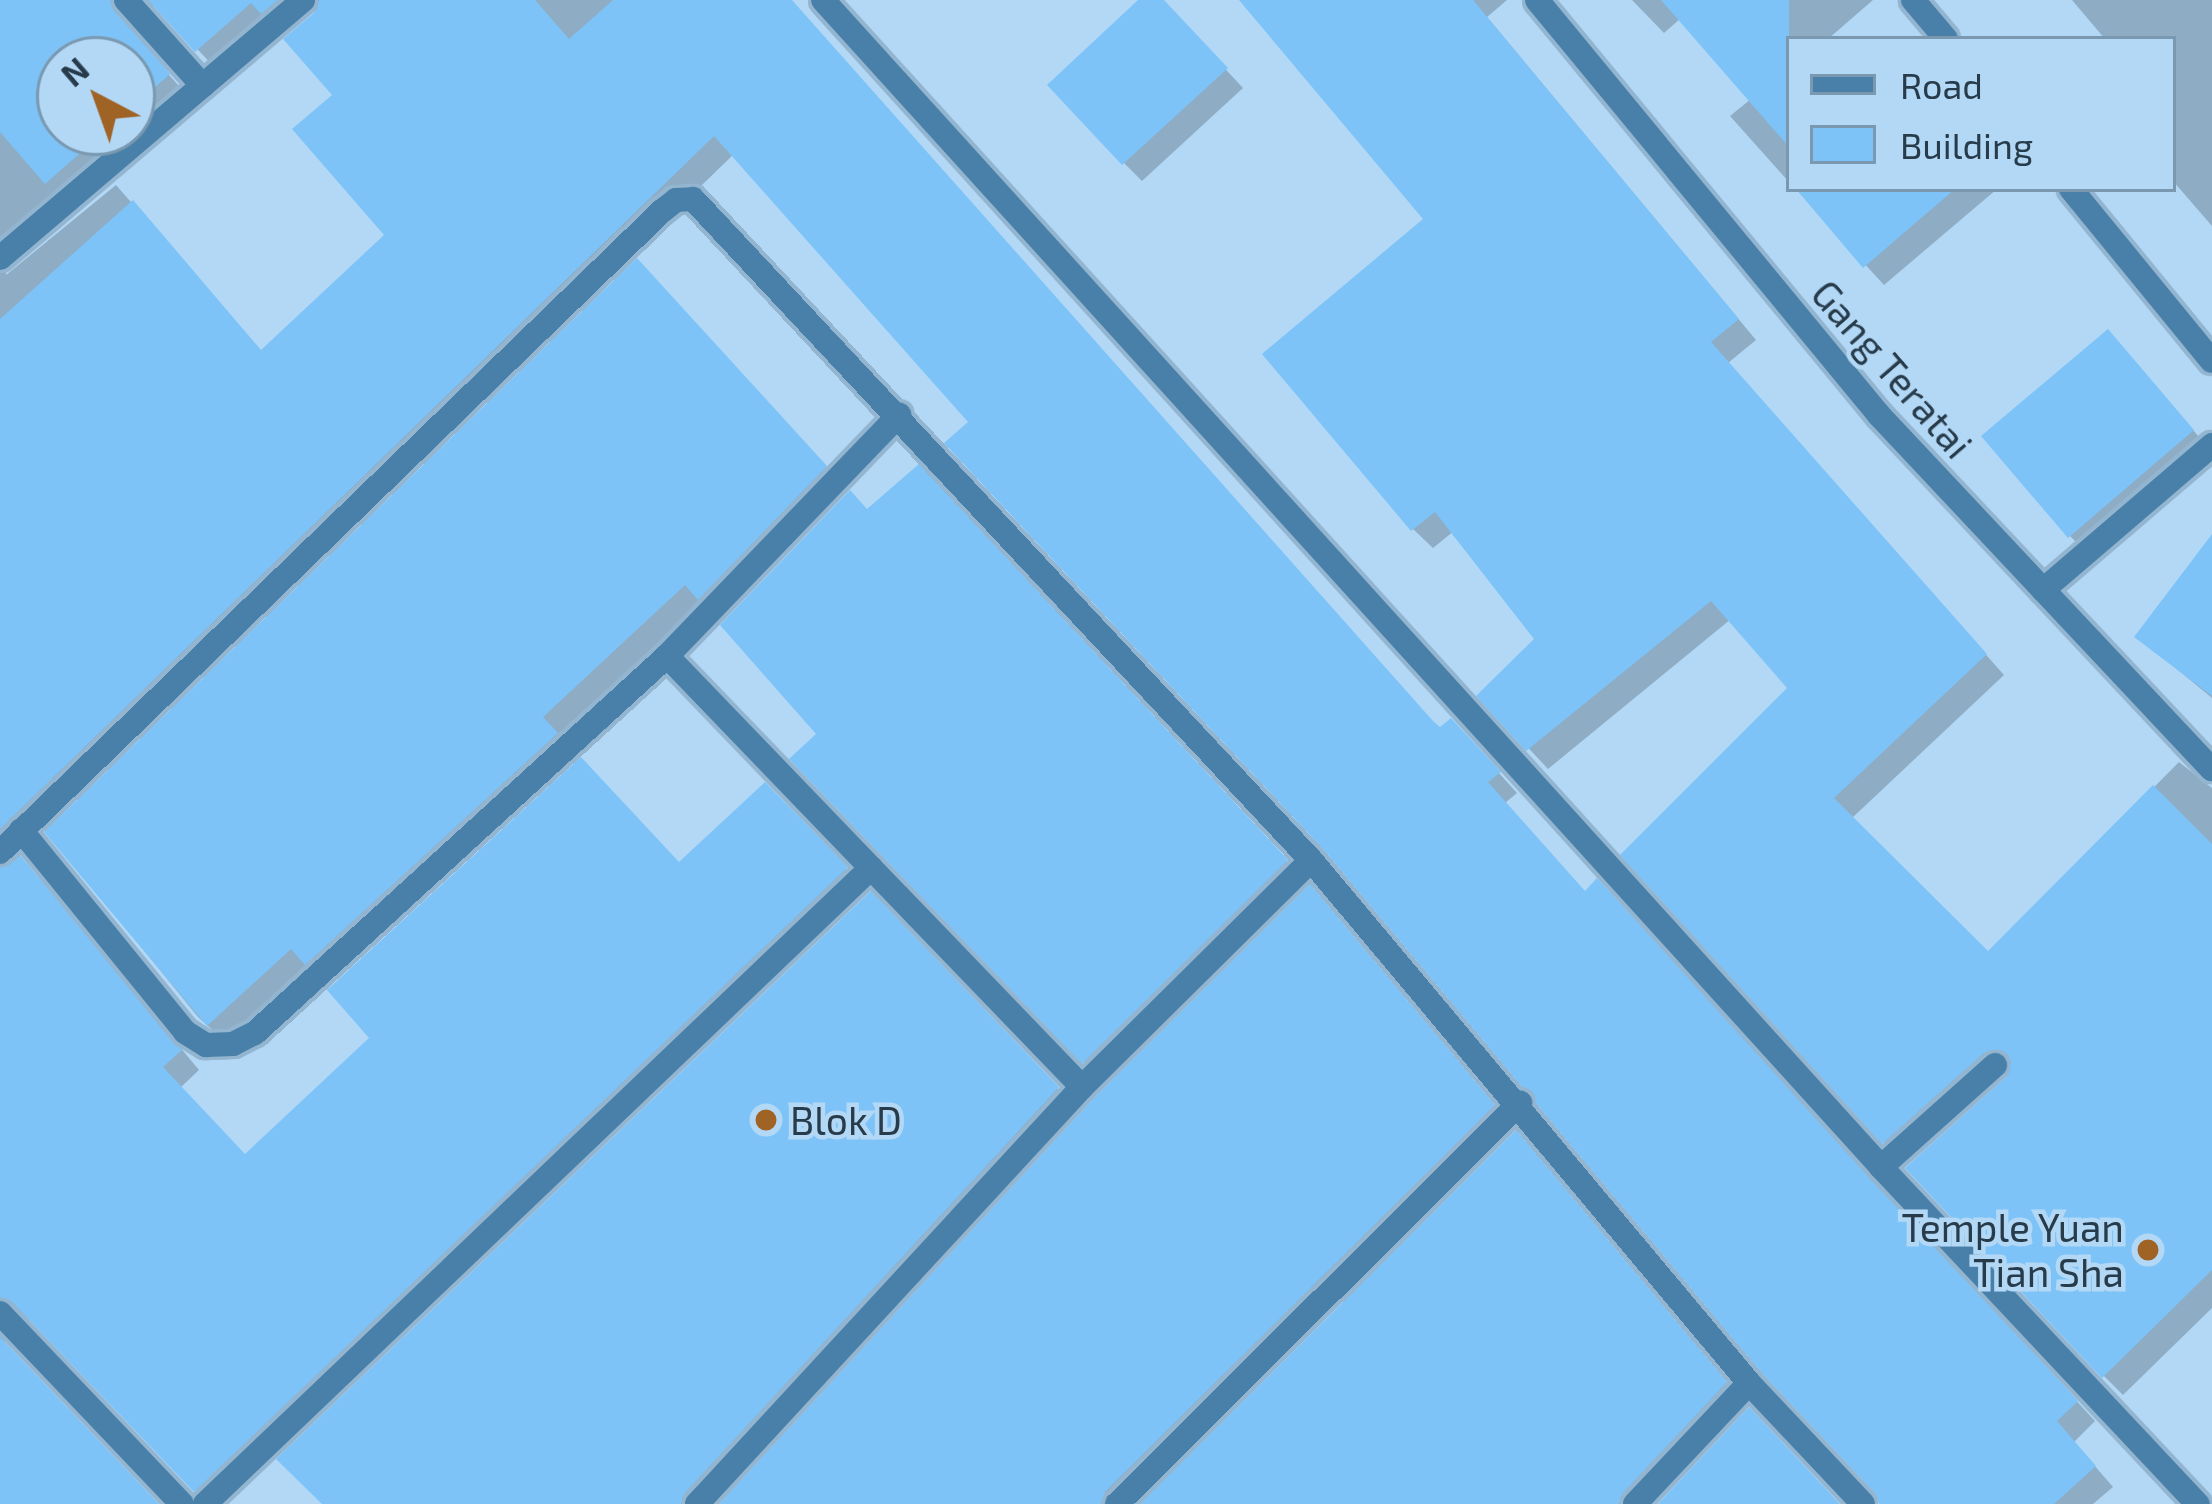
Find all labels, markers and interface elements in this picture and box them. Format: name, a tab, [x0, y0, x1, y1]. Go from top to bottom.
north arrow	[36, 36, 156, 156]
legend	[1786, 36, 2176, 192]
text: N	[52, 48, 96, 94]
text: Road	[1900, 63, 1983, 106]
text: Building	[1900, 123, 2033, 166]
street label: Gang Teratai	[1802, 270, 1982, 468]
place label: Blok D	[790, 1097, 902, 1143]
marker: Blok D	[753, 1107, 779, 1133]
place label: Temple Yuan Tian Sha	[1900, 1205, 2124, 1296]
marker: Temple Yuan Tian Sha	[2135, 1237, 2161, 1263]

